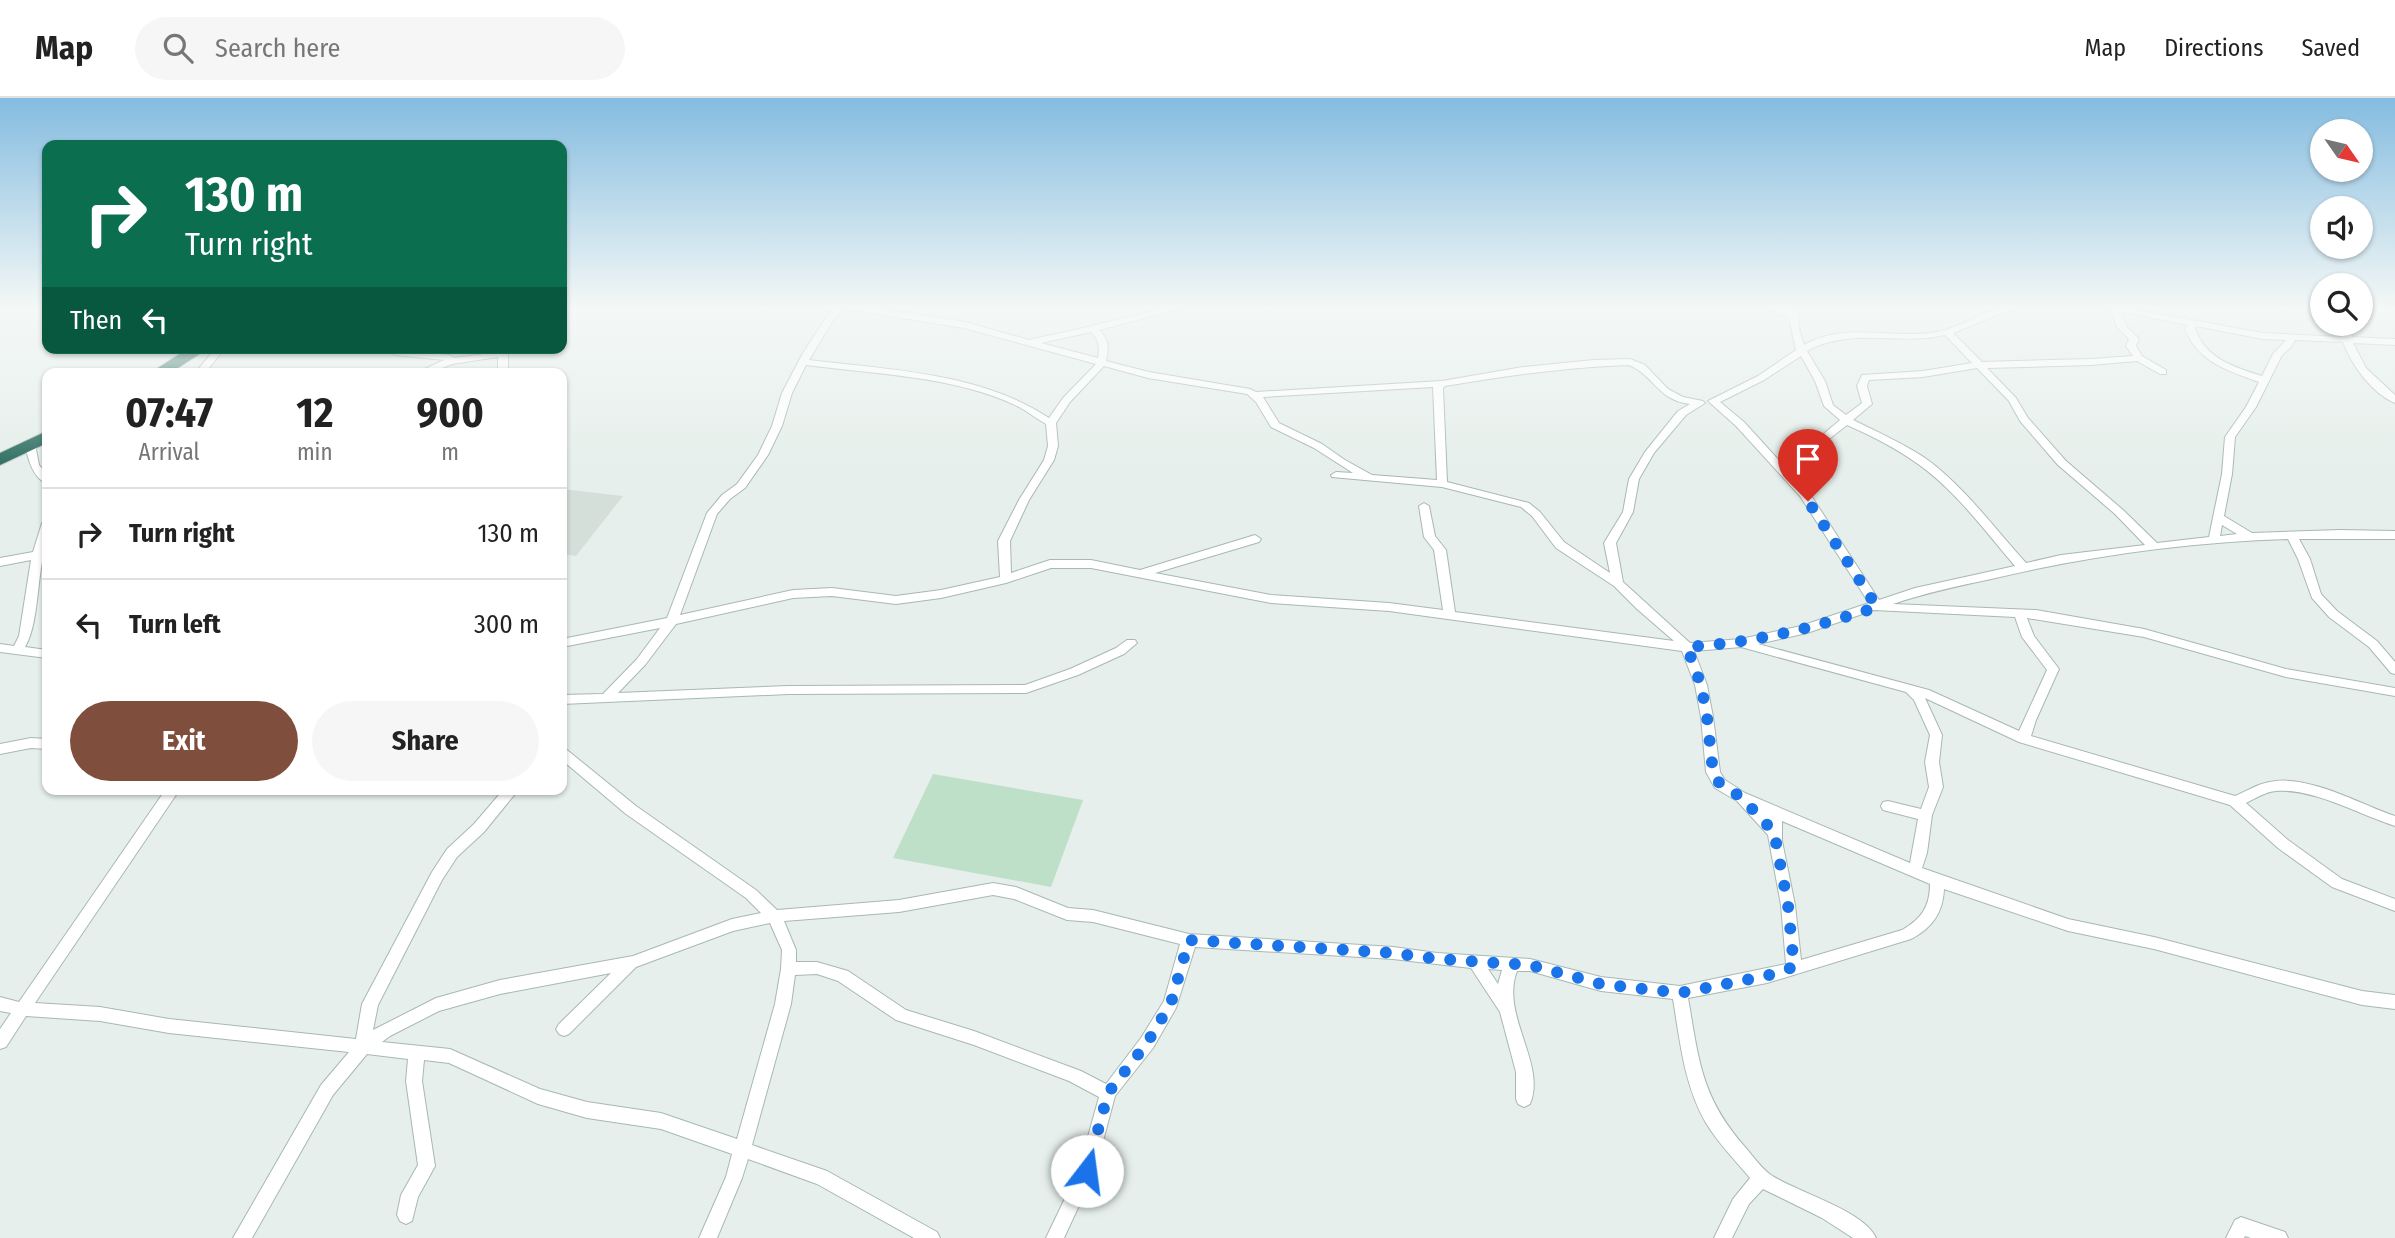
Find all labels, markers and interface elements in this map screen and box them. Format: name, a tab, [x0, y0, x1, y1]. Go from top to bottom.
search box	[135, 17, 625, 80]
text: Map	[35, 28, 93, 68]
icon: search	[159, 29, 197, 67]
text: Search here	[215, 33, 340, 64]
text: Map	[2085, 34, 2126, 62]
text: Directions	[2164, 34, 2263, 62]
text: Saved	[2301, 34, 2360, 62]
north arrow	[2310, 119, 2373, 182]
map controls	[2310, 119, 2373, 336]
text: 130 m	[185, 165, 303, 224]
icon: right	[70, 168, 161, 259]
button: sound	[2310, 196, 2373, 259]
text: Turn right	[185, 225, 312, 263]
button: search	[2310, 273, 2373, 336]
icon: left	[136, 301, 174, 339]
text: Then	[70, 305, 122, 336]
text: 07:47	[125, 388, 213, 438]
text: 12	[296, 388, 333, 438]
text: 900	[416, 388, 484, 438]
pin	[1778, 429, 1838, 501]
text: Arrival	[139, 438, 200, 466]
text: min	[297, 438, 333, 466]
text: m	[441, 438, 459, 466]
icon: arrive	[1789, 440, 1827, 478]
icon: right	[70, 515, 108, 553]
text: Turn right	[129, 518, 235, 549]
text: 130 m	[477, 518, 539, 549]
icon: left	[70, 606, 108, 644]
text: Turn left	[129, 609, 221, 640]
text: 300 m	[474, 609, 539, 640]
button: Exit	[70, 701, 298, 781]
button: Share	[312, 701, 539, 781]
position arrow	[1050, 1134, 1124, 1208]

